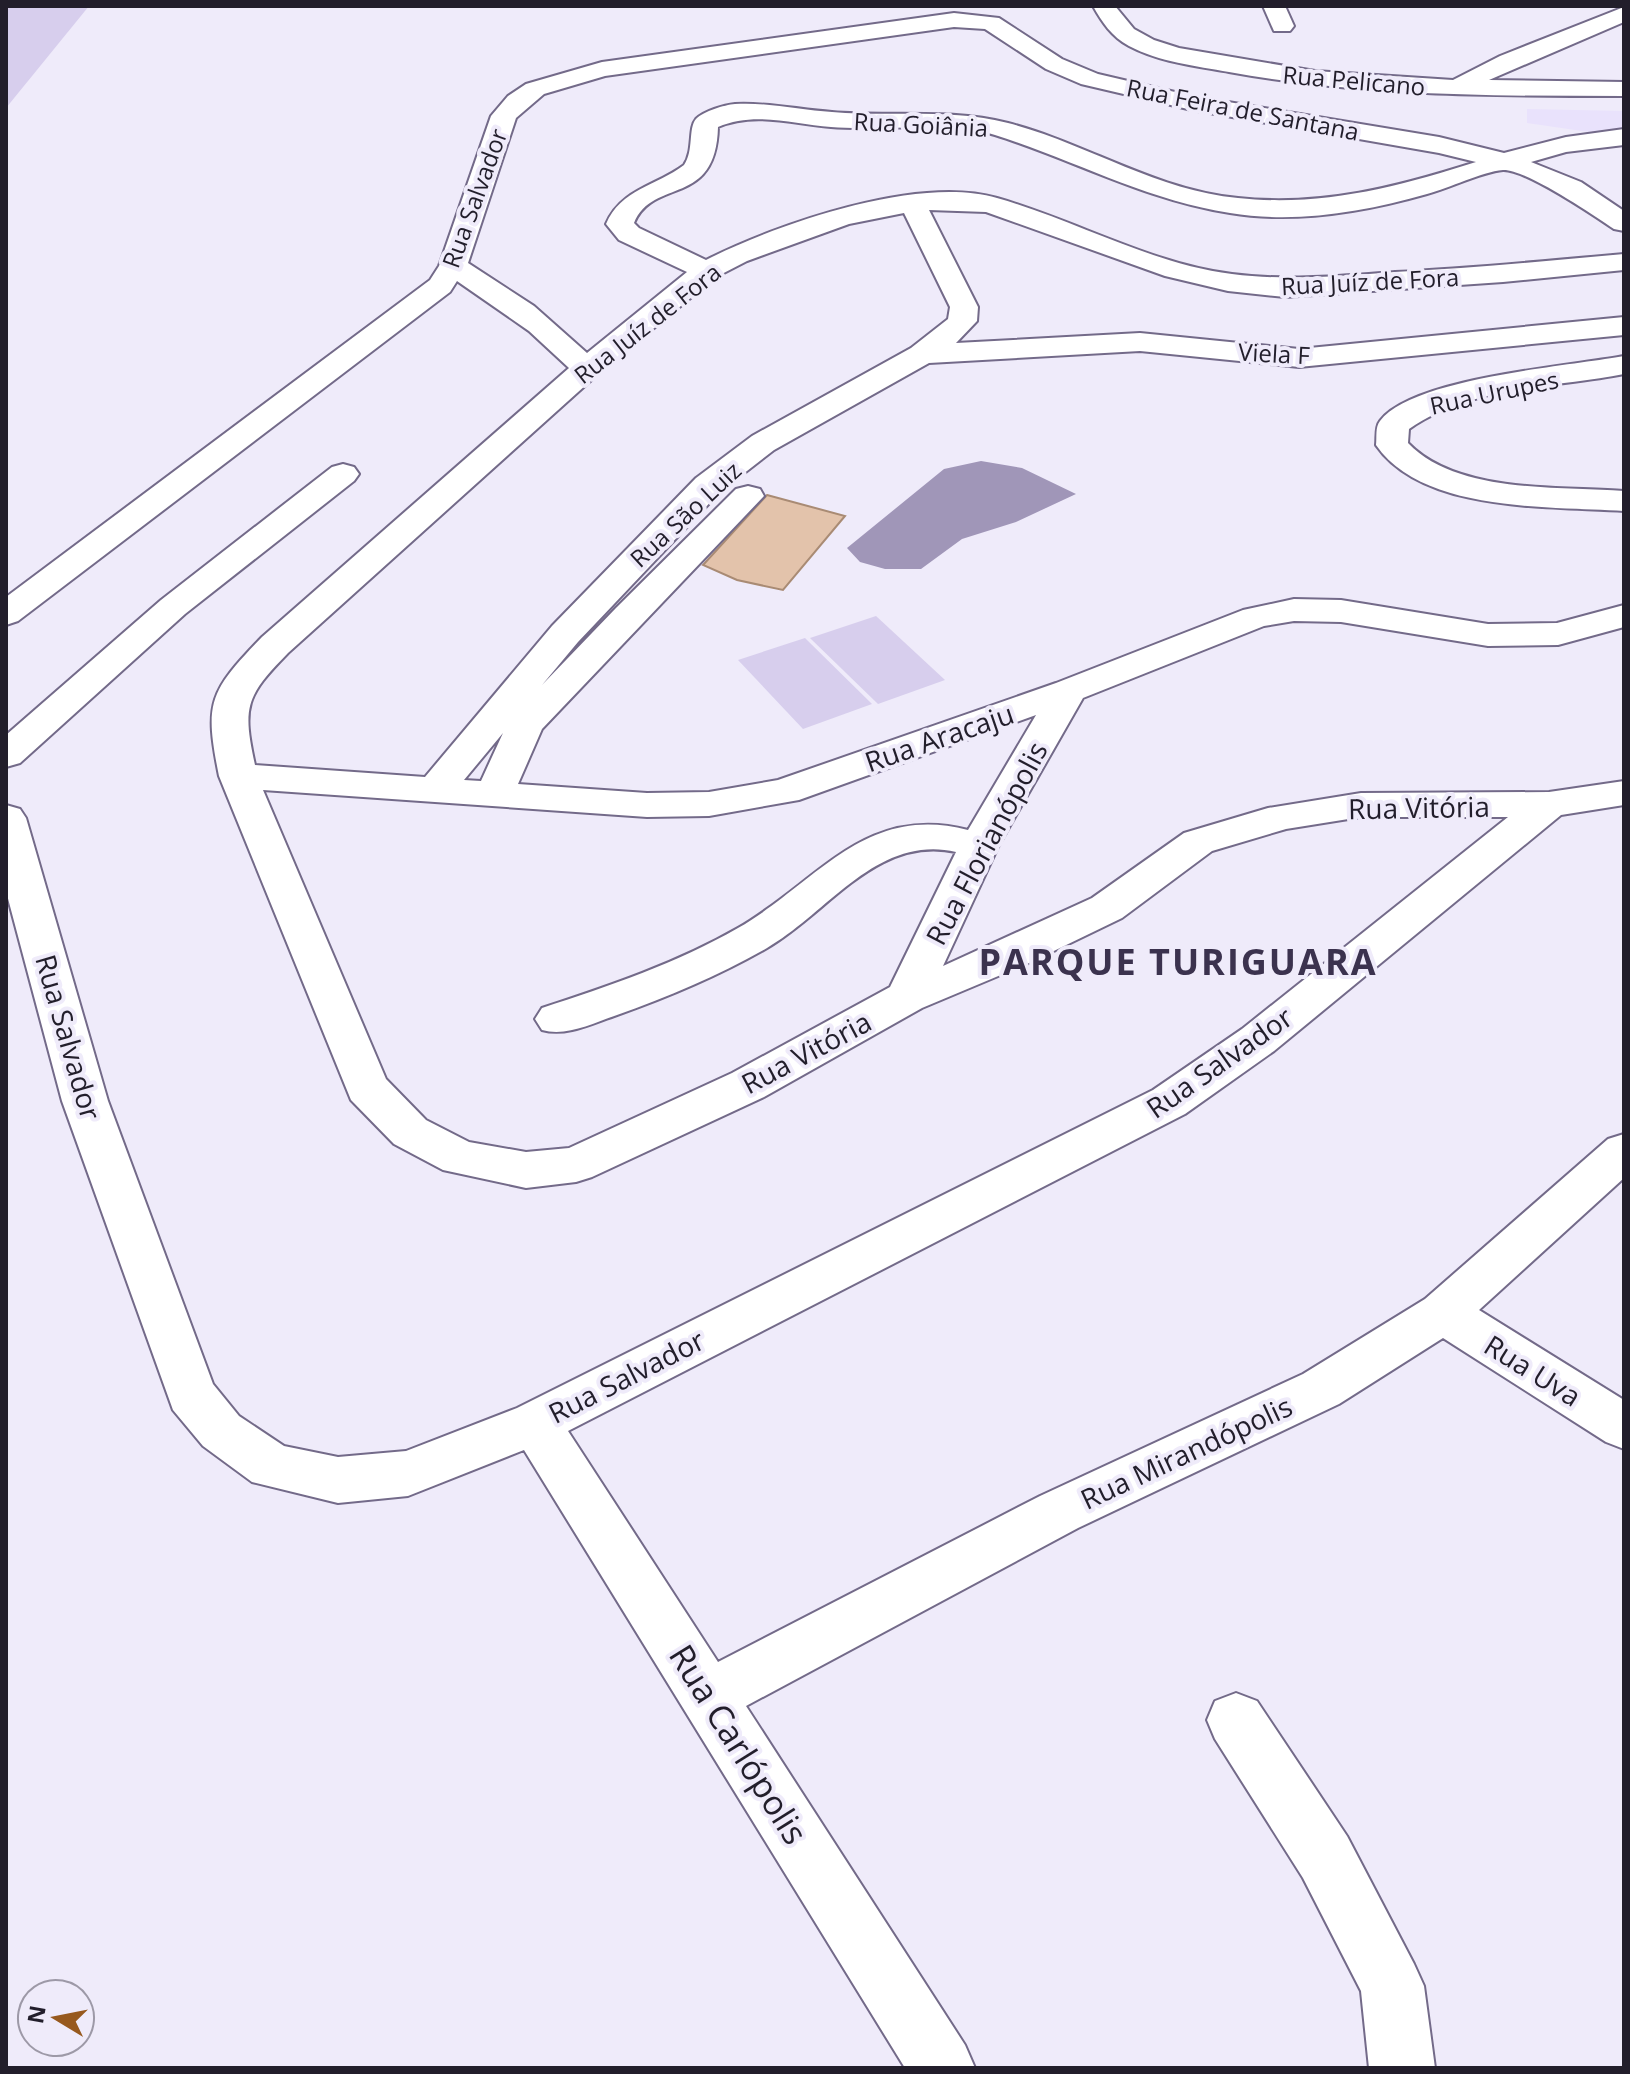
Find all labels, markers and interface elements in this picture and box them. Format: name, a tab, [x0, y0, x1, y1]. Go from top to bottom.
street label: Rua Pelicano	[1281, 57, 1427, 103]
street label: Rua Feira de Santana	[1124, 70, 1362, 148]
street label: Rua Goiânia	[853, 104, 989, 144]
street label: Rua Salvador	[434, 124, 515, 272]
street label: Rua Juíz de Fora	[567, 255, 727, 391]
street label: Rua Juíz de Fora	[1280, 260, 1460, 302]
street label: Viela F	[1237, 335, 1311, 371]
street label: Rua Urupes	[1427, 362, 1561, 422]
street label: Rua São Luiz	[622, 454, 748, 574]
street label: Rua Aracaju	[859, 694, 1019, 780]
street label: Rua Florianópolis	[916, 735, 1056, 951]
street label: Rua Vitória	[1348, 787, 1490, 827]
district label: PARQUE TURIGUARA	[978, 937, 1378, 986]
street label: Rua Salvador	[27, 950, 111, 1125]
street label: Rua Salvador	[1138, 997, 1300, 1126]
street label: Rua Vitória	[734, 1002, 878, 1102]
street label: Rua Salvador	[542, 1320, 711, 1432]
street label: Rua Uva	[1477, 1325, 1589, 1415]
street label: Rua Mirandópolis	[1074, 1386, 1298, 1518]
street label: Rua Carlópolis	[659, 1635, 819, 1853]
north arrow	[16, 1978, 96, 2058]
text: N	[19, 2003, 52, 2026]

